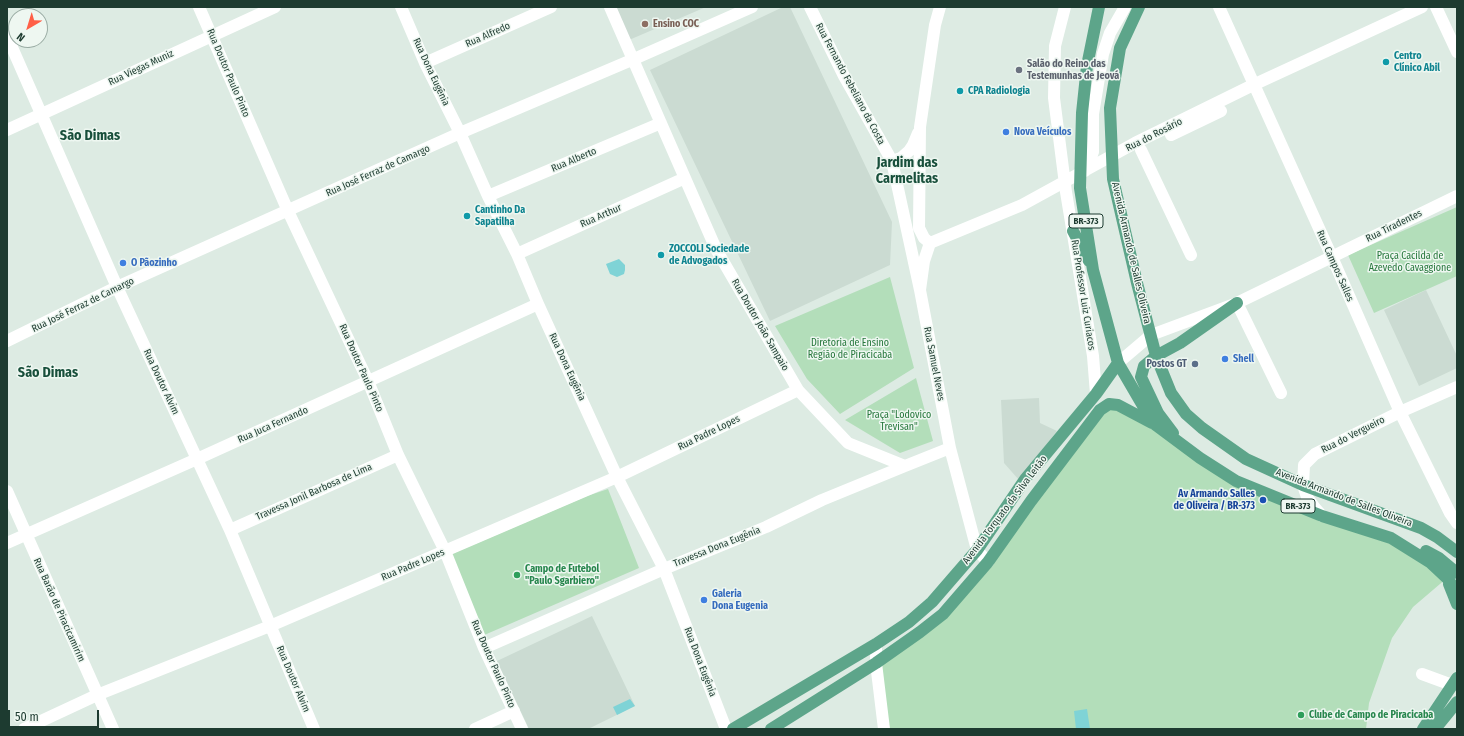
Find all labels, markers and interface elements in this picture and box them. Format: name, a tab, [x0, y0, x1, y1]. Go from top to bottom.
north arrow	[8, 8, 48, 48]
place label: Ensino COC	[653, 18, 699, 30]
marker: Ensino COC	[640, 19, 650, 29]
street label: Rua Alfredo	[464, 20, 512, 50]
street label: Rua Fernando Febeliano da Costa	[813, 21, 887, 147]
street label: Rua Doutor Paulo Pinto	[204, 27, 252, 119]
text: N	[14, 30, 28, 44]
street label: Rua Dona Eugênia	[410, 36, 452, 108]
street label: Rua Viegas Muniz	[107, 48, 175, 88]
place label: Centro Clínico Abil	[1394, 50, 1440, 74]
marker: Centro Clínico Abil	[1381, 57, 1391, 67]
place label: Salão do Reino das Testemunhas de Jeová	[1027, 58, 1119, 82]
marker: Salão do Reino das Testemunhas de Jeová	[1014, 65, 1024, 75]
place label: CPA Radiologia	[968, 85, 1030, 97]
marker: CPA Radiologia	[955, 86, 965, 96]
street label: Rua do Rosário	[1124, 116, 1184, 154]
place label: Nova Veículos	[1014, 126, 1071, 138]
marker: Nova Veículos	[1001, 127, 1011, 137]
district label: São Dimas	[60, 128, 120, 144]
street label: Rua José Ferraz de Camargo	[324, 143, 432, 199]
street label: Rua Alberto	[550, 145, 598, 175]
district label: Jardim das Carmelitas	[876, 155, 938, 188]
street label: Avenida Armando de Salles Oliveira	[1109, 181, 1153, 325]
street label: Rua Arthur	[578, 202, 624, 230]
place label: Cantinho Da Sapatilha	[475, 204, 525, 228]
street label: Rua Tiradentes	[1364, 207, 1424, 245]
marker: Cantinho Da Sapatilha	[462, 211, 472, 221]
road number: BR-373	[1069, 214, 1103, 228]
street label: Rua Campos Salles	[1314, 228, 1356, 304]
street label: Rua Professor Luiz Curiacos	[1068, 239, 1098, 351]
place label: ZOCCOLI Sociedade de Advogados	[669, 243, 749, 266]
marker: ZOCCOLI Sociedade de Advogados	[656, 250, 666, 260]
park label: Praça Cacilda de Azevedo Cavaggione	[1369, 250, 1451, 274]
place label: O Pãozinho	[131, 257, 177, 269]
marker: O Pãozinho	[118, 258, 128, 268]
street label: Rua José Ferraz de Camargo	[30, 275, 136, 335]
street label: Rua Doutor João Sampaio	[729, 277, 791, 373]
street label: Rua Doutor Paulo Pinto	[336, 322, 386, 414]
street label: Rua Samuel Neves	[921, 326, 947, 402]
street label: Rua Dona Eugênia	[546, 331, 588, 403]
park label: Diretoria de Ensino Região de Piracicaba	[808, 337, 892, 360]
street label: Rua Doutor Alvim	[141, 347, 181, 417]
place label: Shell	[1233, 353, 1254, 365]
marker: Shell	[1220, 354, 1230, 364]
place label: Postos GT	[1146, 358, 1187, 370]
marker: Postos GT	[1190, 359, 1200, 369]
district label: São Dimas	[18, 365, 78, 381]
street label: Rua Juca Fernando	[236, 404, 310, 446]
park label: Praça "Lodovico Trevisan"	[867, 409, 931, 432]
street label: Rua Padre Lopes	[676, 413, 742, 453]
street label: Rua do Vergueiro	[1319, 414, 1387, 456]
street label: Avenida Torquato da Silva Leitão	[960, 453, 1050, 567]
street label: Travessa Jonil Barbosa de Lima	[254, 461, 374, 523]
street label: Avenida Armando de Salles Oliveira	[1274, 466, 1414, 530]
place label: Av Armando Salles de Oliveira / BR-373	[1174, 488, 1255, 512]
marker: Av Armando Salles de Oliveira / BR-373	[1258, 495, 1268, 505]
road number: BR-373	[1281, 499, 1315, 513]
street label: Travessa Dona Eugênia	[672, 524, 762, 570]
street label: Rua Padre Lopes	[380, 546, 446, 584]
street label: Rua Barão de Piracicamirim	[31, 556, 87, 664]
place label: Campo de Futebol "Paulo Sgarbiero"	[525, 563, 599, 586]
marker: Campo de Futebol "Paulo Sgarbiero"	[512, 570, 522, 580]
place label: Galeria Dona Eugenia	[712, 588, 768, 612]
marker: Galeria Dona Eugenia	[699, 595, 709, 605]
street label: Rua Doutor Paulo Pinto	[468, 618, 518, 710]
street label: Rua Dona Eugênia	[681, 626, 719, 698]
street label: Rua Doutor Alvim	[274, 644, 312, 714]
scale bar	[10, 702, 101, 728]
place label: Clube de Campo de Piracicaba	[1309, 709, 1433, 721]
text: 50 m	[15, 710, 39, 724]
marker: Clube de Campo de Piracicaba	[1296, 710, 1306, 720]

